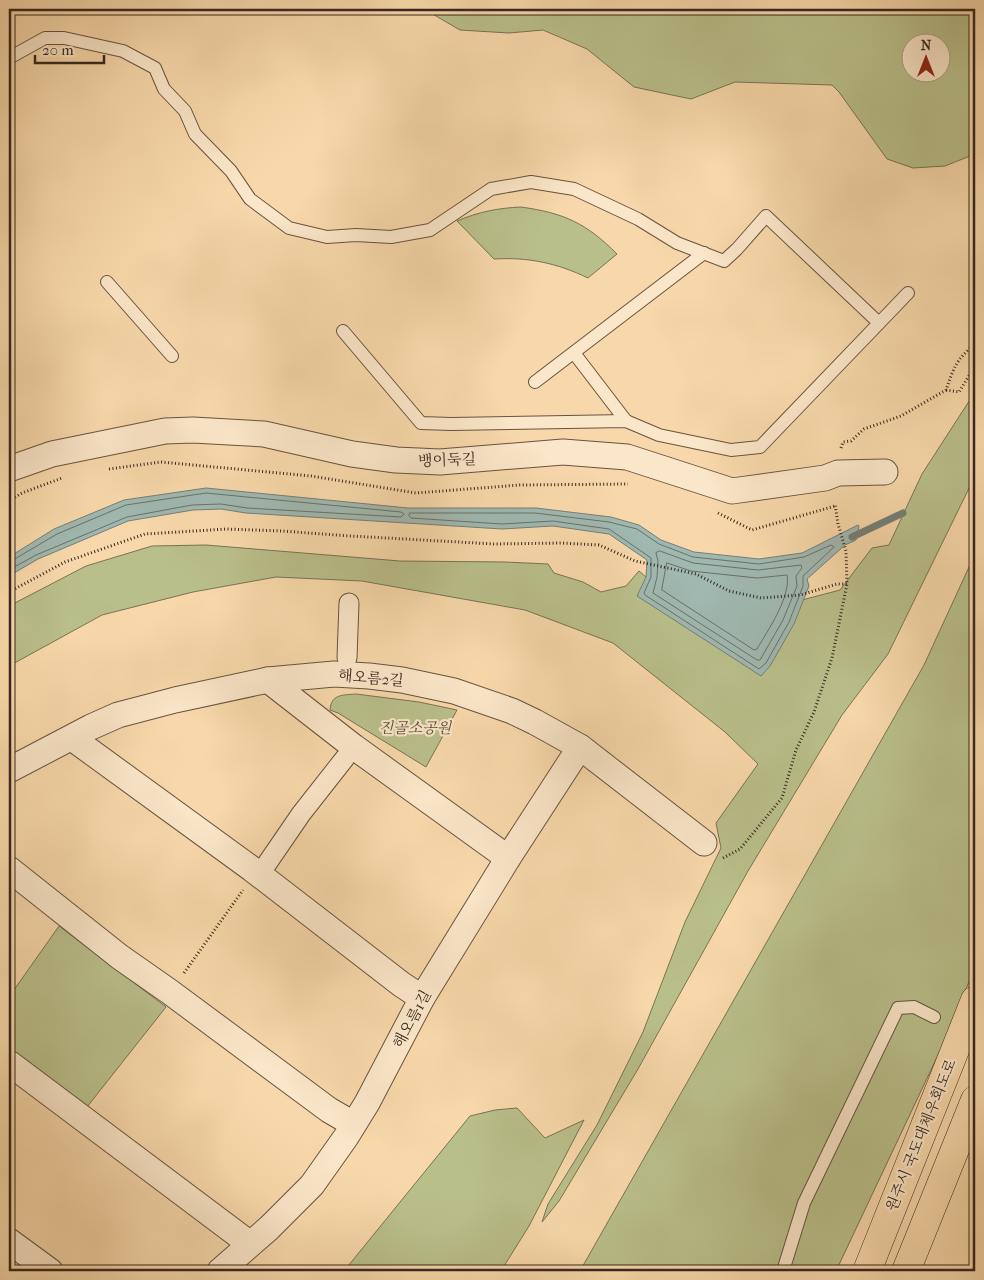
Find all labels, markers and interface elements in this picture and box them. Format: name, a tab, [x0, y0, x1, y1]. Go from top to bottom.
scale bar	[35, 32, 104, 64]
north arrow	[902, 32, 952, 82]
text: N	[921, 37, 932, 54]
text: 20 m	[42, 41, 74, 59]
street label: 뱅이둑길	[418, 450, 476, 470]
street label: 해오름2길	[337, 666, 405, 690]
park label: 진골소공원	[379, 719, 453, 737]
street label: 해오름1길	[389, 987, 435, 1051]
street label: 원주시 국도대체우회도로	[882, 1056, 960, 1214]

